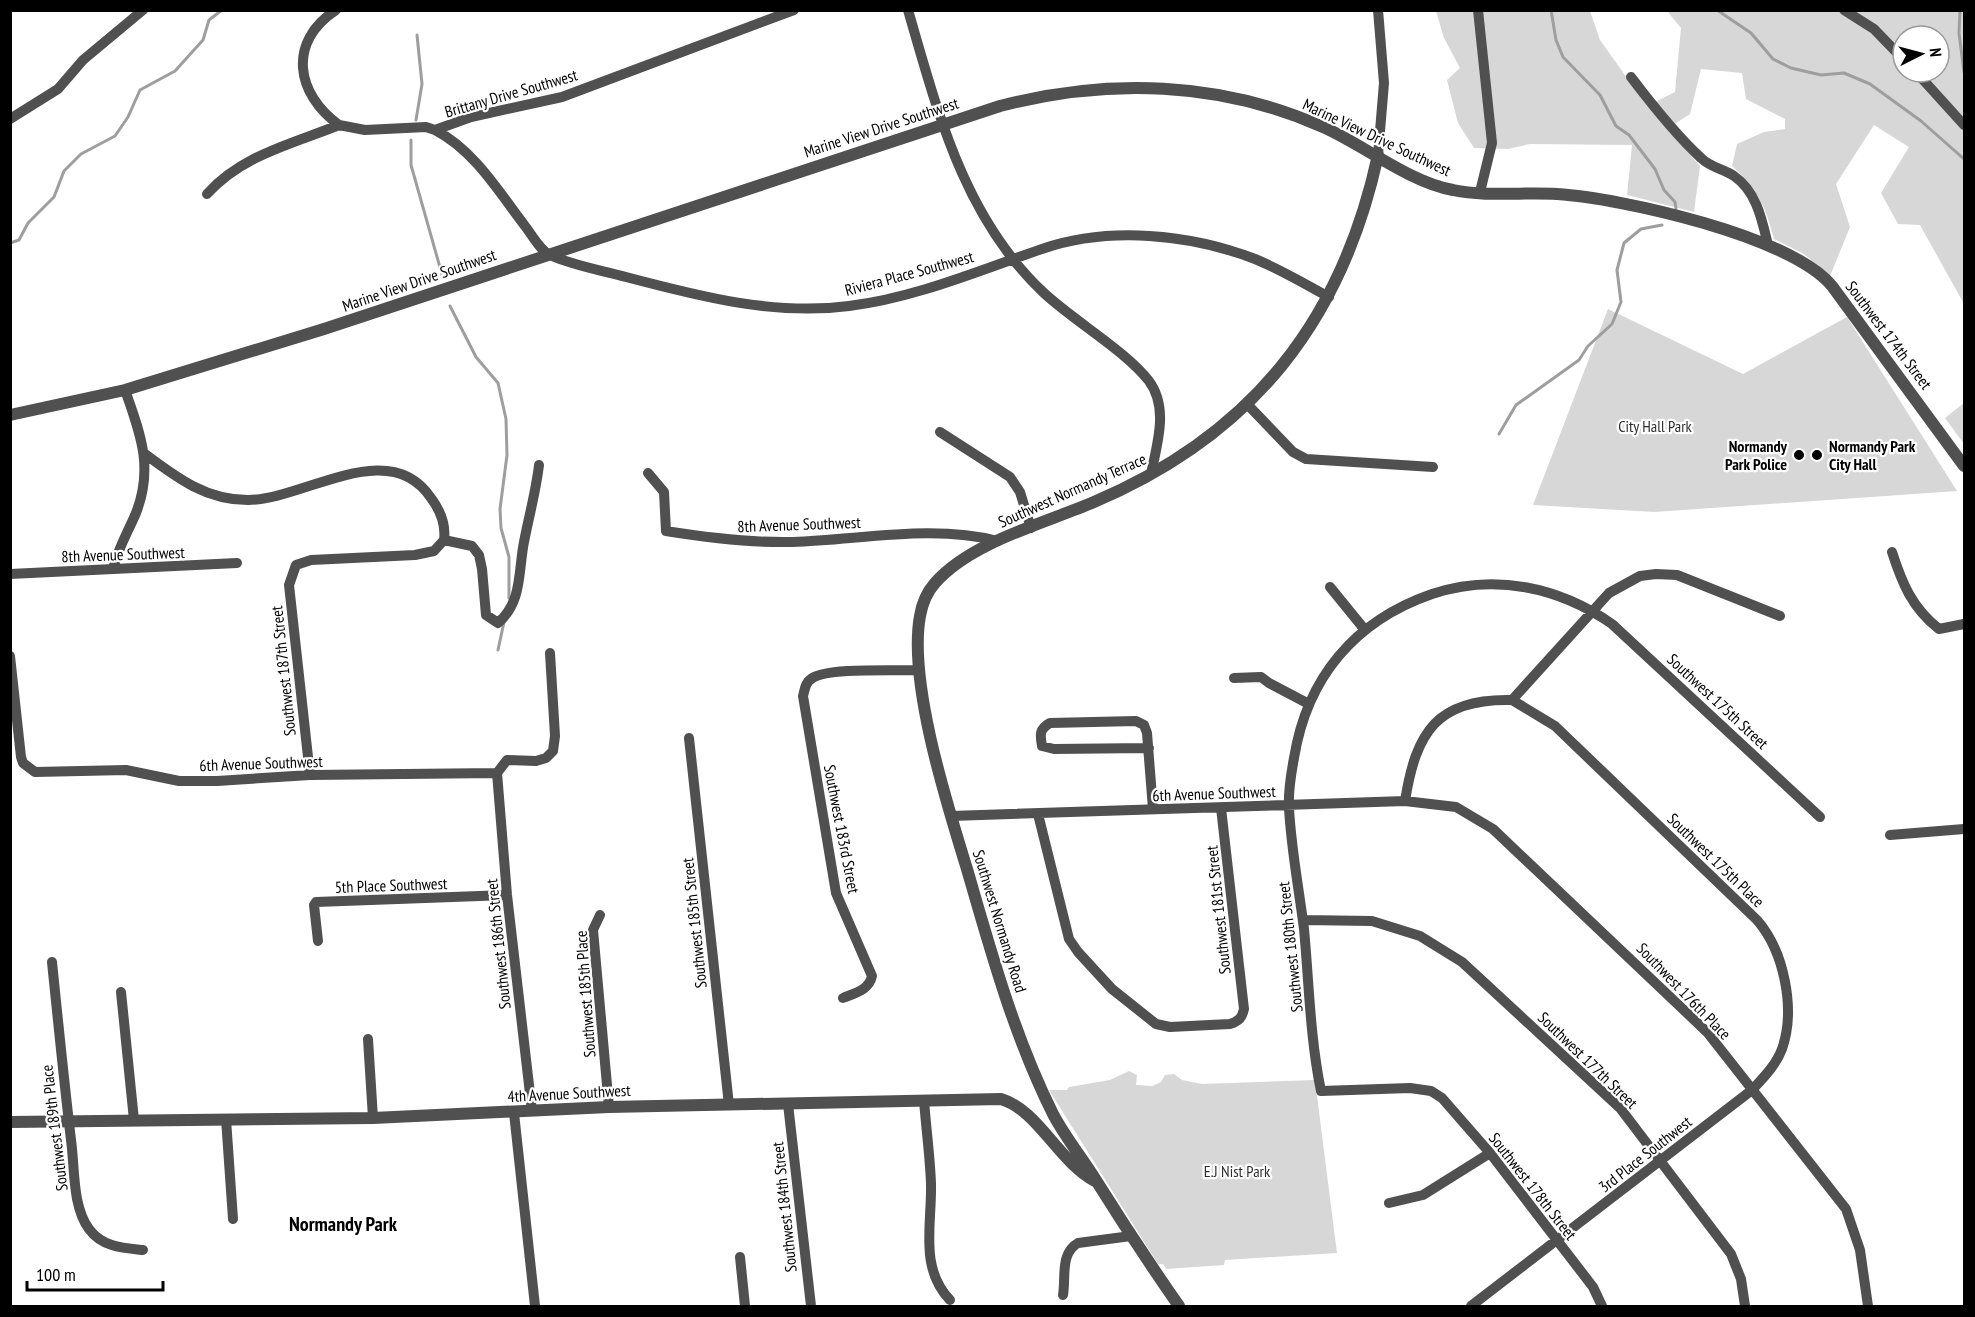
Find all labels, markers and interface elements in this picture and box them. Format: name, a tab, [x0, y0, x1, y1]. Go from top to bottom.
north arrow	[1891, 24, 1951, 84]
text: N	[1926, 47, 1946, 58]
street label: Brittany Drive Southwest	[442, 64, 580, 121]
street label: Marine View Drive Southwest	[801, 92, 961, 161]
street label: Marine View Drive Southwest	[1300, 94, 1455, 180]
street label: Marine View Drive Southwest	[339, 244, 499, 316]
street label: Riviera Place Southwest	[843, 246, 976, 300]
street label: Southwest 174th Street	[1842, 277, 1937, 394]
park label: City Hall Park	[1618, 416, 1693, 436]
place label: Normandy Park Police	[1725, 436, 1788, 474]
place label: Normandy Park City Hall	[1829, 436, 1916, 474]
street label: Southwest Normandy Terrace	[995, 448, 1149, 532]
marker: Normandy Park Police	[1792, 448, 1806, 462]
marker: Normandy Park City Hall	[1810, 448, 1824, 462]
street label: 8th Avenue Southwest	[737, 512, 862, 536]
street label: 8th Avenue Southwest	[61, 542, 186, 566]
street label: Southwest 187th Street	[266, 604, 300, 737]
street label: Southwest 175th Street	[1663, 649, 1773, 753]
street label: 6th Avenue Southwest	[199, 751, 324, 775]
street label: Southwest 183rd Street	[820, 763, 864, 896]
street label: 6th Avenue Southwest	[1152, 781, 1277, 805]
street label: Southwest 175th Place	[1663, 809, 1769, 911]
street label: Southwest 181st Street	[1201, 844, 1235, 975]
street label: Southwest Normandy Road	[969, 847, 1031, 995]
street label: Southwest 185th Street	[677, 856, 711, 989]
street label: 5th Place Southwest	[334, 873, 448, 897]
street label: Southwest 186th Street	[481, 877, 515, 1010]
street label: Southwest 180th Street	[1273, 880, 1307, 1013]
street label: Southwest 185th Place	[571, 930, 599, 1058]
street label: Southwest 176th Place	[1633, 938, 1735, 1044]
street label: Southwest 177th Street	[1534, 1007, 1642, 1113]
street label: Southwest 189th Place	[36, 1064, 72, 1192]
street label: 4th Avenue Southwest	[507, 1080, 632, 1106]
street label: 3rd Place Southwest	[1595, 1111, 1696, 1197]
street label: Southwest 178th Street	[1485, 1128, 1582, 1244]
street label: Southwest 184th Street	[767, 1140, 801, 1273]
park label: E.J Nist Park	[1204, 1161, 1271, 1181]
district label: Normandy Park	[289, 1211, 398, 1237]
scale bar	[27, 1254, 164, 1292]
text: 100 m	[36, 1263, 76, 1286]

